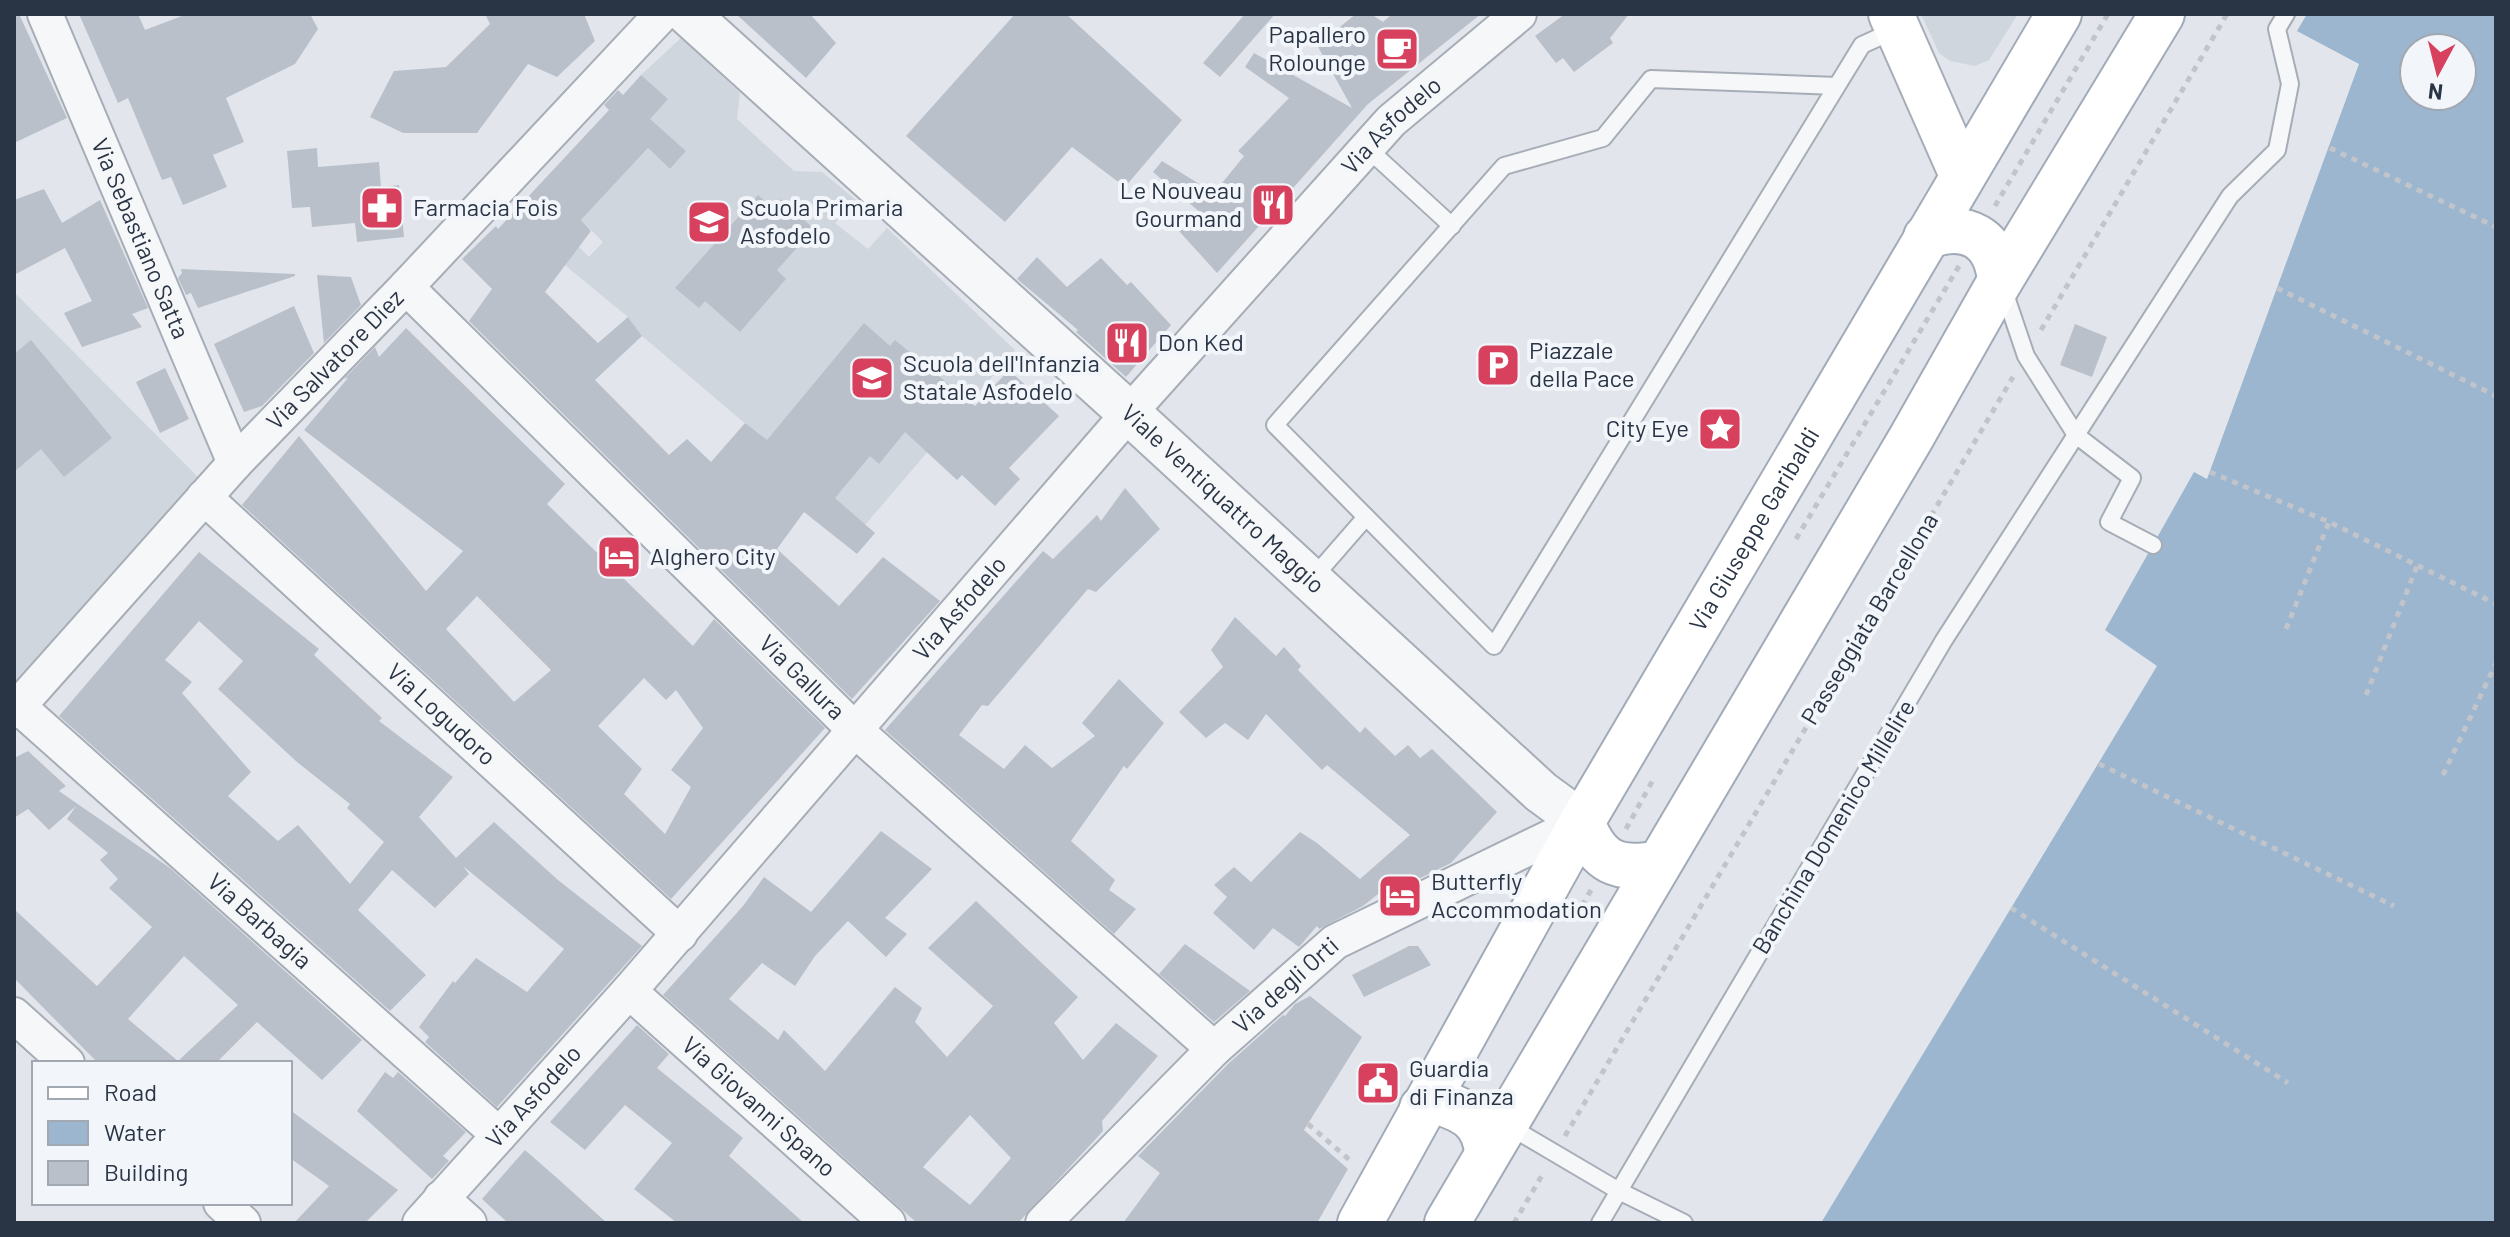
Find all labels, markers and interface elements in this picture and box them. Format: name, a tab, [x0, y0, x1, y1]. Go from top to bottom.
place label: Papallero Rolounge	[1268, 19, 1366, 76]
cafe icon: Papallero Rolounge	[1373, 25, 1421, 73]
north arrow	[2398, 32, 2478, 112]
street label: Via Asfodelo	[1334, 69, 1446, 180]
text: N	[2427, 79, 2444, 107]
street label: Via Sebastiano Satta	[86, 134, 197, 343]
place label: Le Nouveau Gourmand	[1120, 175, 1242, 232]
restaurant icon: Le Nouveau Gourmand	[1249, 181, 1297, 229]
pharmacy icon: Farmacia Fois	[358, 184, 406, 232]
place label: Farmacia Fois	[413, 192, 558, 221]
place label: Scuola Primaria Asfodelo	[740, 192, 903, 249]
school or university icon: Scuola Primaria Asfodelo	[685, 198, 733, 246]
street label: Via Salvatore Diez	[259, 283, 409, 435]
restaurant icon: Don Ked	[1103, 319, 1151, 367]
place label: Don Ked	[1158, 327, 1244, 356]
place label: Piazzale della Pace	[1529, 335, 1635, 392]
parking icon: Piazzale della Pace	[1474, 341, 1522, 389]
place label: Scuola dell'Infanzia Statale Asfodelo	[903, 348, 1100, 405]
school or university icon: Scuola dell'Infanzia Statale Asfodelo	[848, 354, 896, 402]
street label: Viale Ventiquattro Maggio	[1116, 397, 1331, 599]
place icon: City Eye	[1696, 405, 1744, 453]
place label: City Eye	[1606, 413, 1689, 442]
street label: Via Giuseppe Garibaldi	[1682, 422, 1825, 636]
street label: Passeggiata Barcellona	[1794, 507, 1943, 729]
hotel icon: Alghero City	[595, 533, 643, 581]
place label: Alghero City	[650, 541, 775, 570]
street label: Via Asfodelo	[906, 549, 1012, 666]
street label: Via Gallura	[754, 628, 852, 725]
street label: Via Logudoro	[382, 656, 503, 771]
street label: Banchina Domenico Millelire	[1745, 694, 1920, 959]
street label: Via Barbagia	[202, 866, 318, 974]
place label: Butterfly Accommodation	[1431, 866, 1602, 923]
hotel icon: Butterfly Accommodation	[1376, 872, 1424, 920]
street label: Via degli Orti	[1226, 930, 1344, 1039]
street label: Via Giovanni Spano	[677, 1030, 842, 1182]
street label: Via Asfodelo	[479, 1038, 586, 1153]
place label: Guardia di Finanza	[1409, 1053, 1514, 1110]
public building icon: Guardia di Finanza	[1354, 1059, 1402, 1107]
legend	[32, 1061, 292, 1205]
text: Road	[104, 1077, 157, 1106]
text: Water	[104, 1117, 166, 1146]
text: Building	[104, 1157, 188, 1186]

